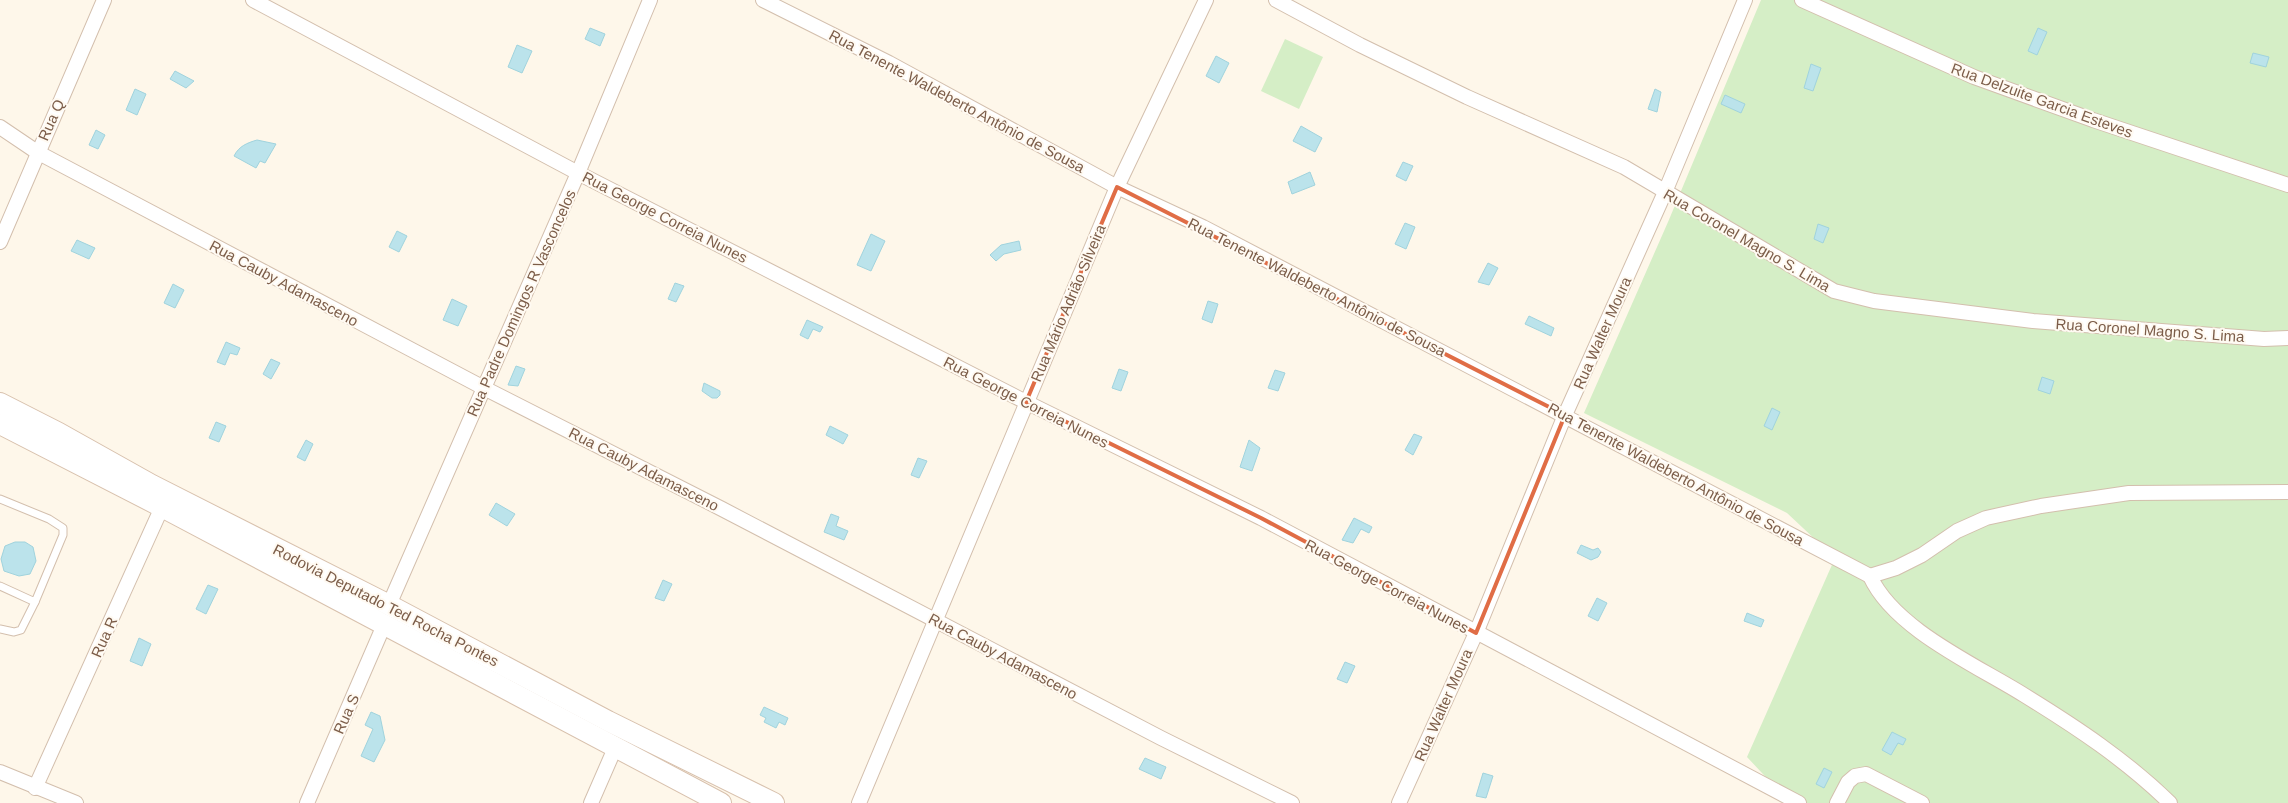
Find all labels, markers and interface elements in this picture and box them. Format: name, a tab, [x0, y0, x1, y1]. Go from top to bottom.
street label: Rua Tenente Waldeberto Antônio de Sousa	[826, 26, 1088, 176]
street label: Rua Delzuite Garcia Esteves	[1949, 59, 2135, 141]
street label: Rua Q	[34, 97, 68, 143]
street label: Rua George Correia Nunes	[580, 168, 750, 266]
street label: Rua Coronel Magno S. Lima	[1661, 185, 1834, 295]
street label: Rua Padre Domingos R Vasconcelos	[463, 187, 579, 419]
street label: Rua Tenente Waldeberto Antônio de Sousa	[1185, 214, 1449, 360]
street label: Rua Mário Adrião Silveira	[1027, 221, 1109, 384]
street label: Rua Cauby Adamasceno	[207, 237, 361, 329]
street label: Rua Walter Moura	[1570, 274, 1635, 392]
street label: Rua Coronel Magno S. Lima	[2055, 315, 2246, 345]
street label: Rua George Correia Nunes	[941, 353, 1111, 451]
street label: Rua Tenente Waldeberto Antônio de Sousa	[1545, 399, 1807, 549]
street label: Rua Cauby Adamasceno	[566, 424, 722, 514]
street label: Rua George Correia Nunes	[1302, 536, 1472, 636]
street label: Rodovia Deputado Ted Rocha Pontes	[270, 541, 502, 669]
street label: Rua Cauby Adamasceno	[926, 610, 1080, 702]
street label: Rua R	[88, 614, 120, 660]
street label: Rua Walter Moura	[1411, 646, 1476, 764]
street label: Rua S	[330, 691, 362, 737]

